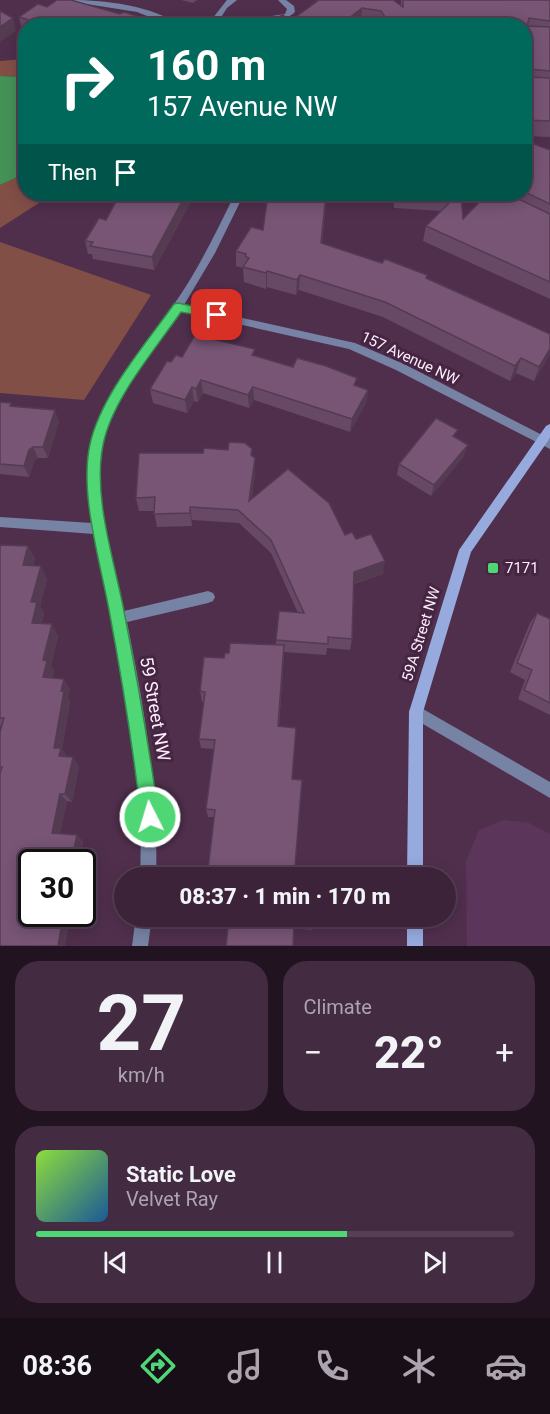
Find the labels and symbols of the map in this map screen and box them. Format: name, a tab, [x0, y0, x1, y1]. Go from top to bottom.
pin	[191, 289, 242, 340]
street label: 157 Avenue NW	[358, 327, 462, 389]
place label: 7171	[505, 559, 539, 577]
marker: 7171	[486, 561, 500, 575]
street label: 59A Street NW	[398, 585, 444, 683]
street label: 59 Street NW	[136, 655, 175, 763]
position arrow	[118, 785, 182, 849]
speed limit sign: 30	[18, 849, 96, 927]

